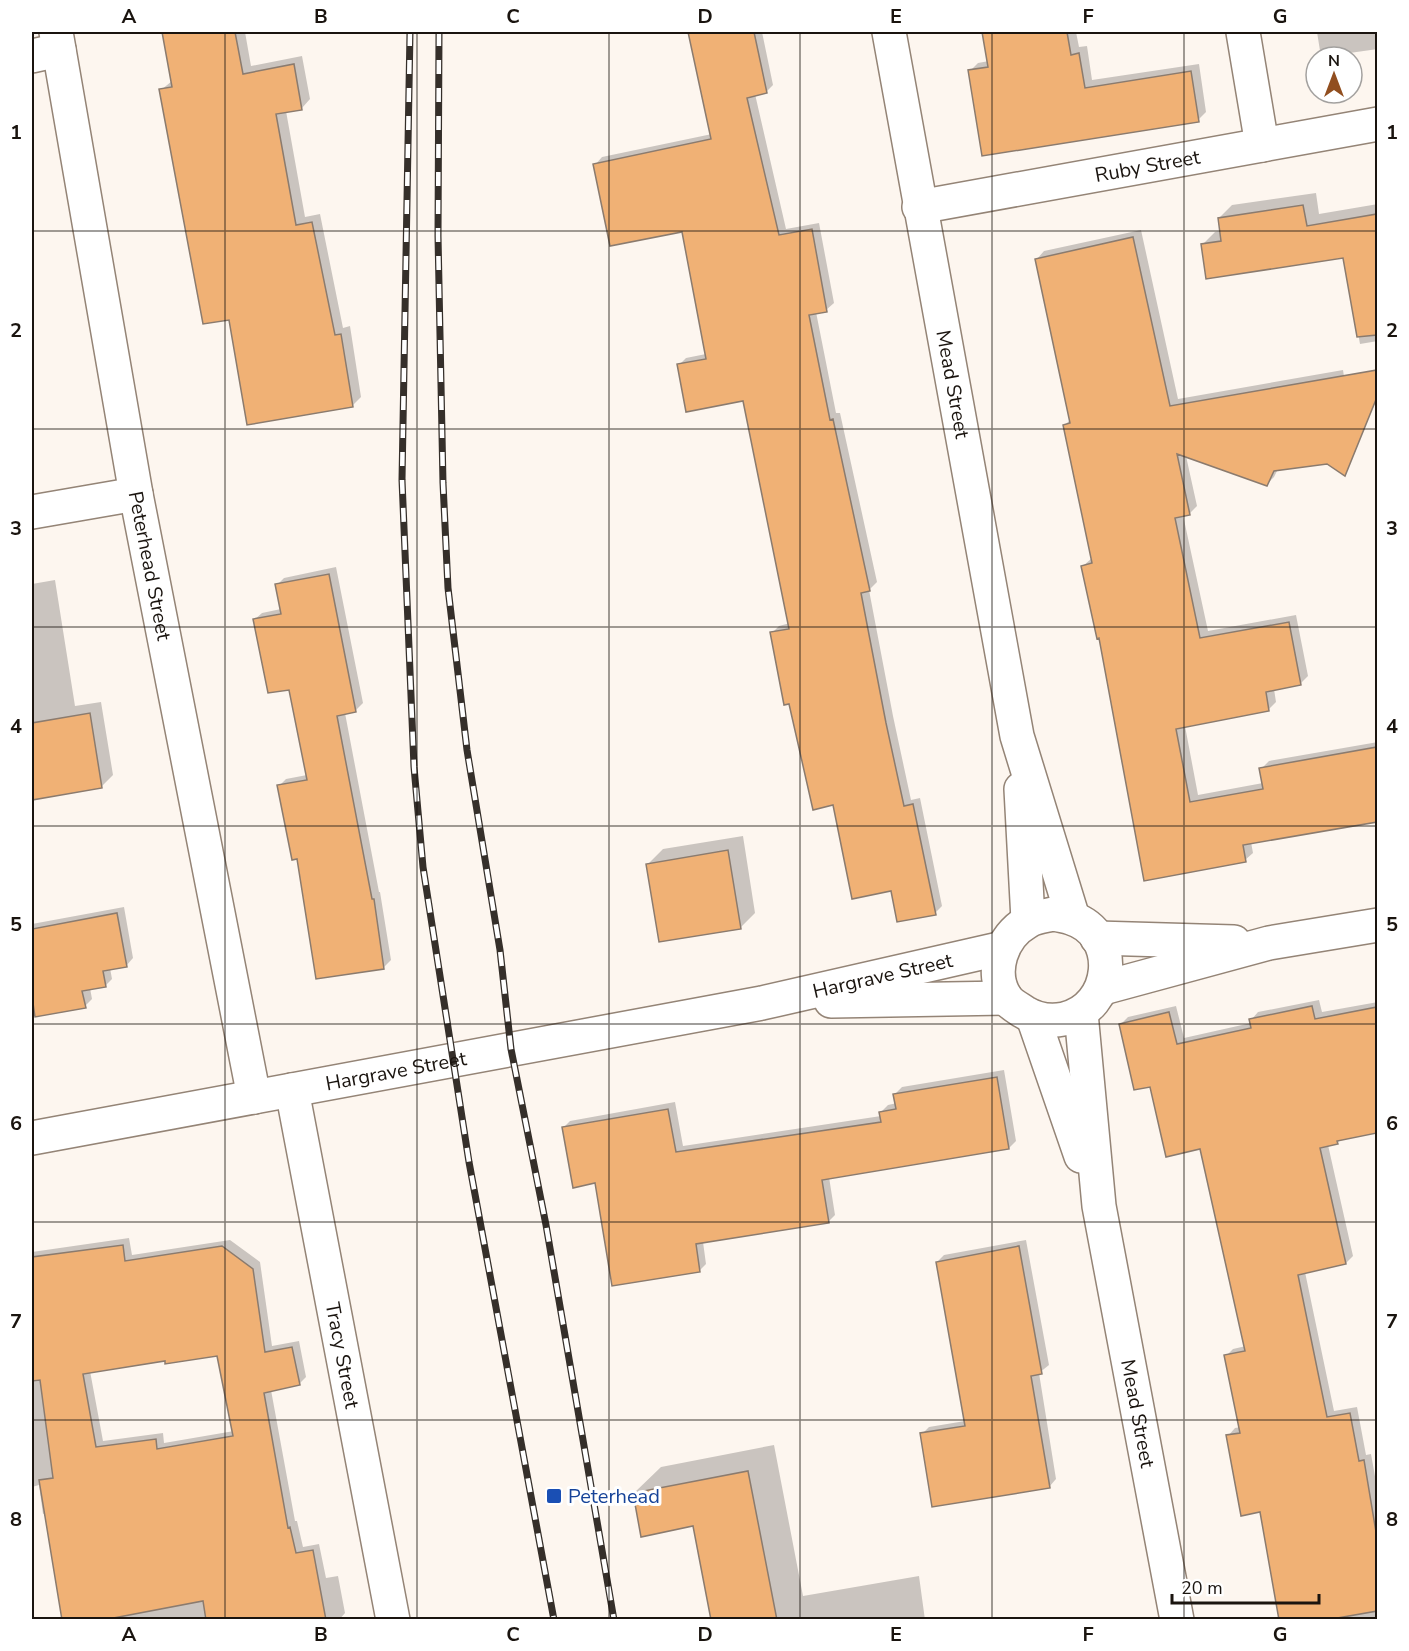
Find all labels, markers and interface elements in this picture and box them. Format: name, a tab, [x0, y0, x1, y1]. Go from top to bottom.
text: A	[122, 3, 137, 30]
text: B	[314, 3, 328, 30]
text: C	[506, 3, 520, 30]
text: D	[697, 3, 713, 30]
text: E	[890, 3, 902, 30]
text: F	[1082, 3, 1094, 30]
text: G	[1273, 3, 1287, 30]
north arrow	[1304, 45, 1364, 105]
text: N	[1328, 50, 1340, 72]
text: 1	[10, 119, 22, 146]
text: 1	[1386, 119, 1398, 146]
street label: Ruby Street	[1093, 143, 1203, 188]
text: 2	[10, 317, 22, 344]
text: 2	[1386, 317, 1398, 344]
street label: Mead Street	[930, 328, 976, 442]
street label: Peterhead Street	[122, 489, 178, 644]
text: 3	[10, 515, 22, 542]
text: 3	[1386, 515, 1398, 542]
text: 4	[10, 713, 22, 740]
text: 4	[1386, 713, 1398, 740]
text: 5	[10, 911, 22, 938]
text: 5	[1386, 911, 1398, 938]
street label: Hargrave Street	[810, 946, 956, 1005]
street label: Hargrave Street	[323, 1044, 469, 1097]
text: 6	[10, 1110, 22, 1137]
text: 6	[1386, 1110, 1398, 1137]
street label: Tracy Street	[319, 1300, 366, 1412]
text: 7	[10, 1308, 22, 1335]
text: 7	[1386, 1308, 1398, 1335]
street label: Mead Street	[1115, 1357, 1162, 1471]
place label: Peterhead	[568, 1483, 660, 1510]
marker: Peterhead	[545, 1487, 563, 1505]
text: 8	[10, 1506, 22, 1533]
text: 8	[1386, 1506, 1398, 1533]
scale bar	[1172, 1567, 1319, 1605]
text: 20 m	[1181, 1576, 1223, 1600]
text: A	[122, 1621, 137, 1648]
text: B	[314, 1621, 328, 1648]
text: C	[506, 1621, 520, 1648]
text: D	[697, 1621, 713, 1648]
text: E	[890, 1621, 902, 1648]
text: F	[1082, 1621, 1094, 1648]
text: G	[1273, 1621, 1287, 1648]

